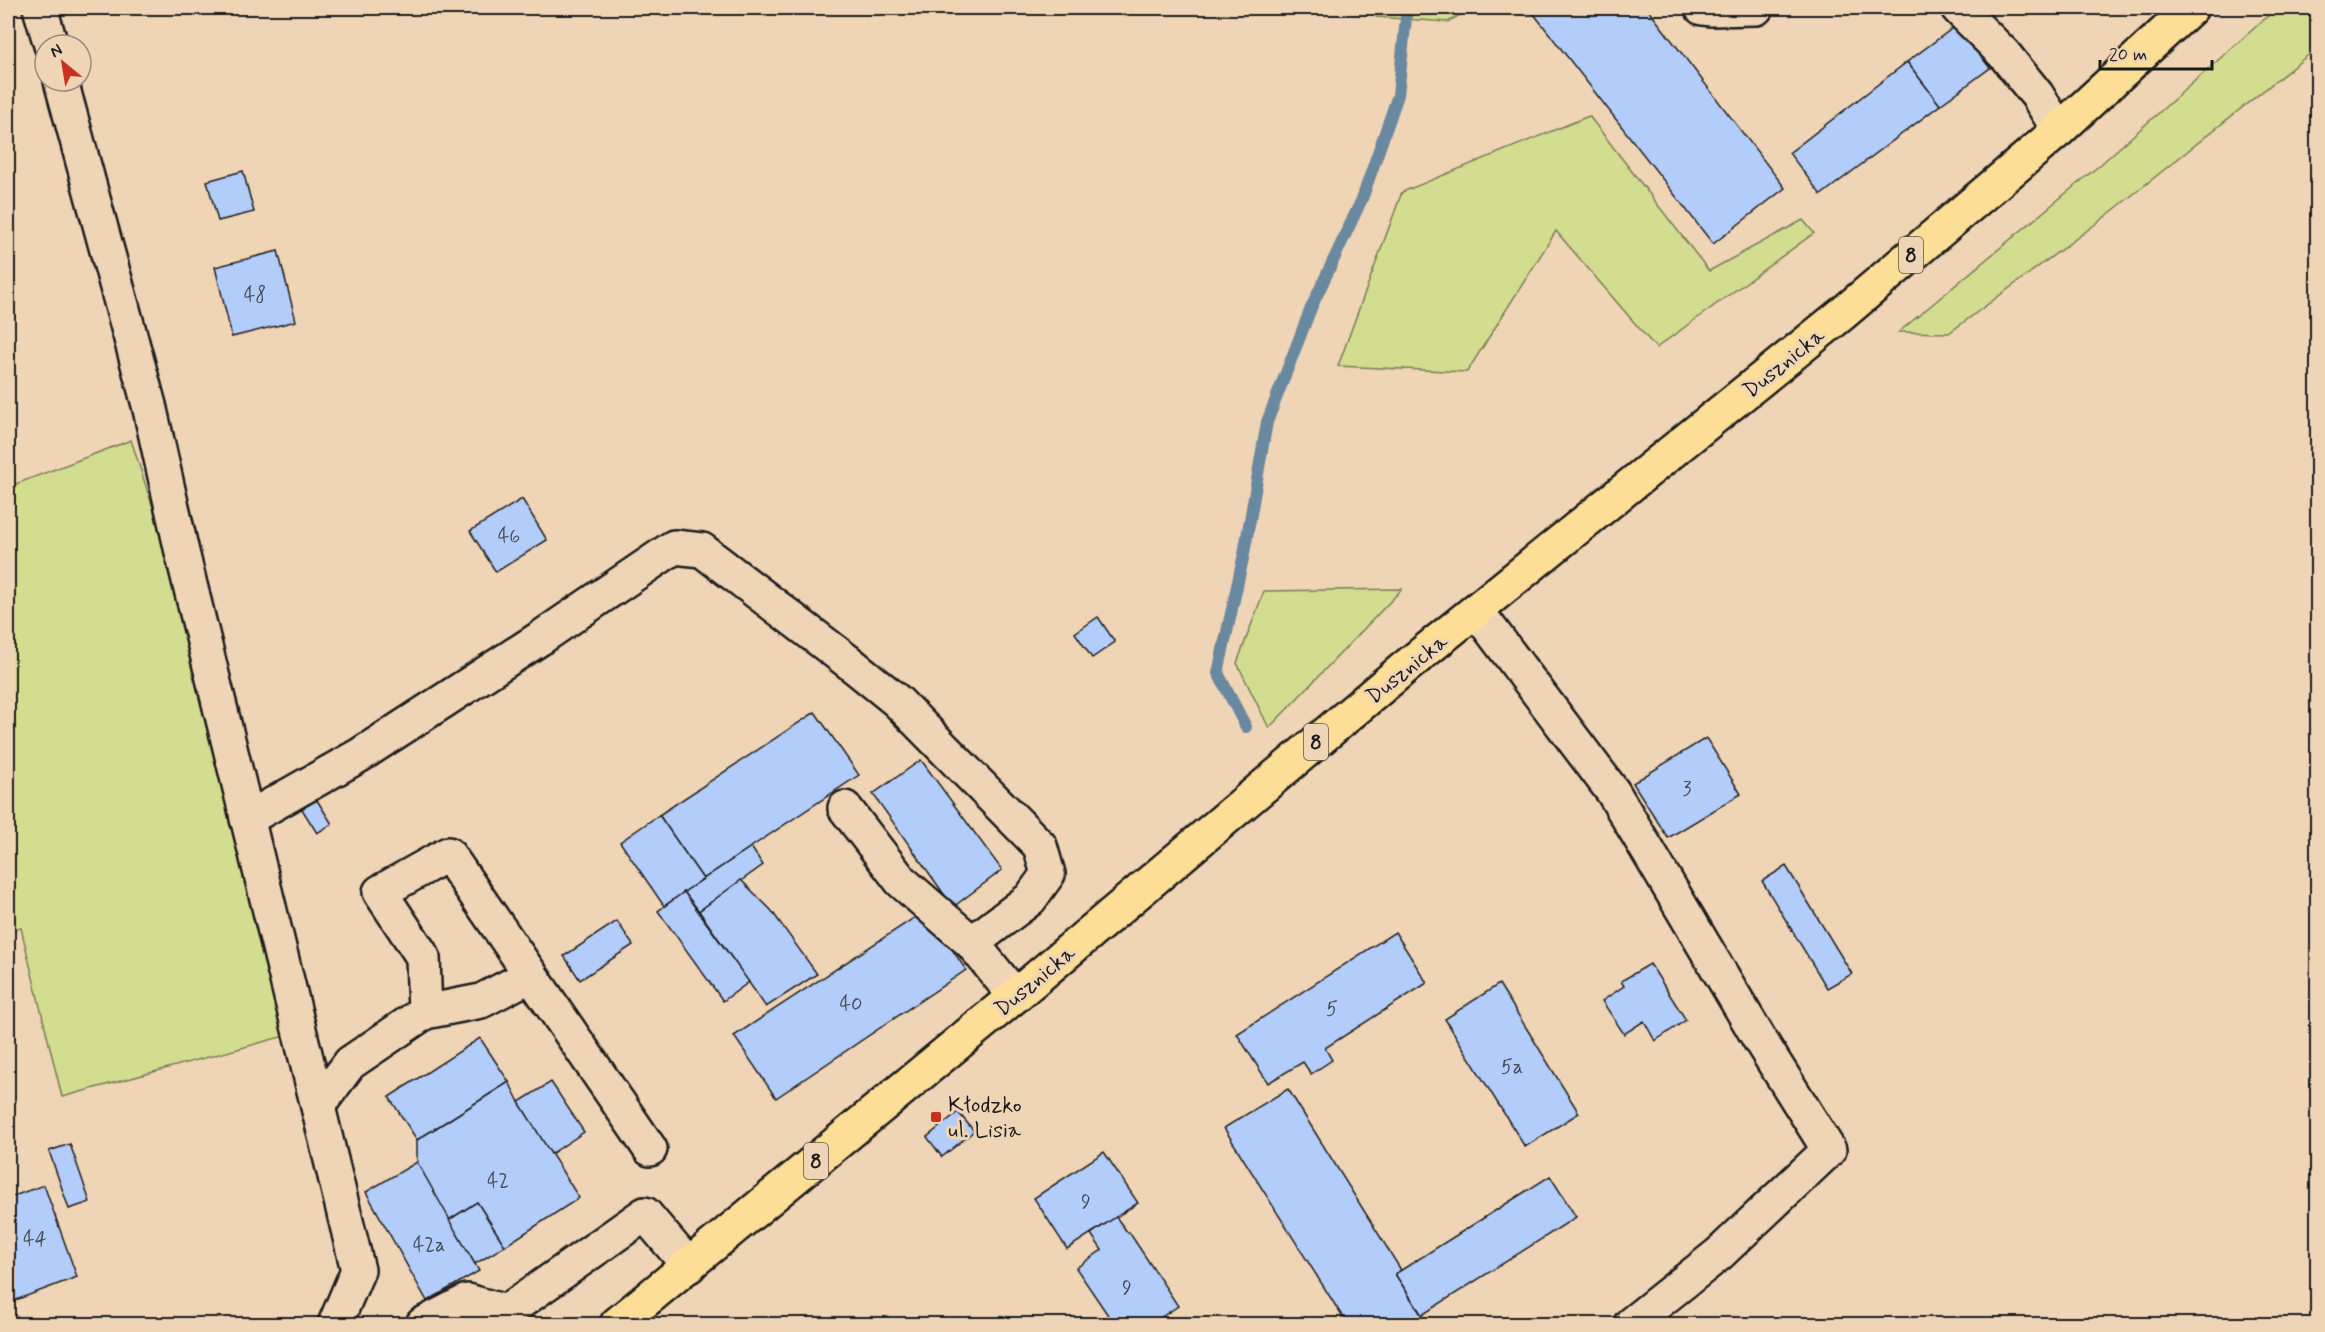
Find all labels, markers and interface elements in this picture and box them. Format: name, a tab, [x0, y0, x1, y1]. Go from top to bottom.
north arrow	[33, 33, 93, 93]
scale bar	[2100, 33, 2212, 71]
text: N	[46, 40, 66, 63]
text: 20 m	[2109, 43, 2147, 67]
road number: 8	[1899, 237, 1923, 273]
house number: 48	[244, 282, 266, 309]
street label: Dusznicka	[1738, 322, 1831, 405]
house number: 46	[498, 523, 520, 550]
street label: Dusznicka	[1361, 628, 1454, 711]
road number: 8	[1304, 724, 1328, 760]
house number: 3	[1682, 776, 1692, 803]
street label: Dusznicka	[989, 939, 1082, 1023]
house number: 40	[839, 991, 863, 1018]
house number: 5	[1326, 996, 1338, 1023]
house number: 5a	[1501, 1054, 1523, 1081]
place label: Kłodzko ul. Lisia	[948, 1092, 1022, 1145]
marker: Kłodzko ul. Lisia	[929, 1110, 943, 1124]
road number: 8	[804, 1143, 828, 1179]
house number: 42	[487, 1168, 509, 1195]
house number: 9	[1081, 1189, 1091, 1216]
house number: 44	[23, 1226, 47, 1253]
house number: 42a	[413, 1232, 445, 1259]
house number: 9	[1122, 1275, 1132, 1302]

